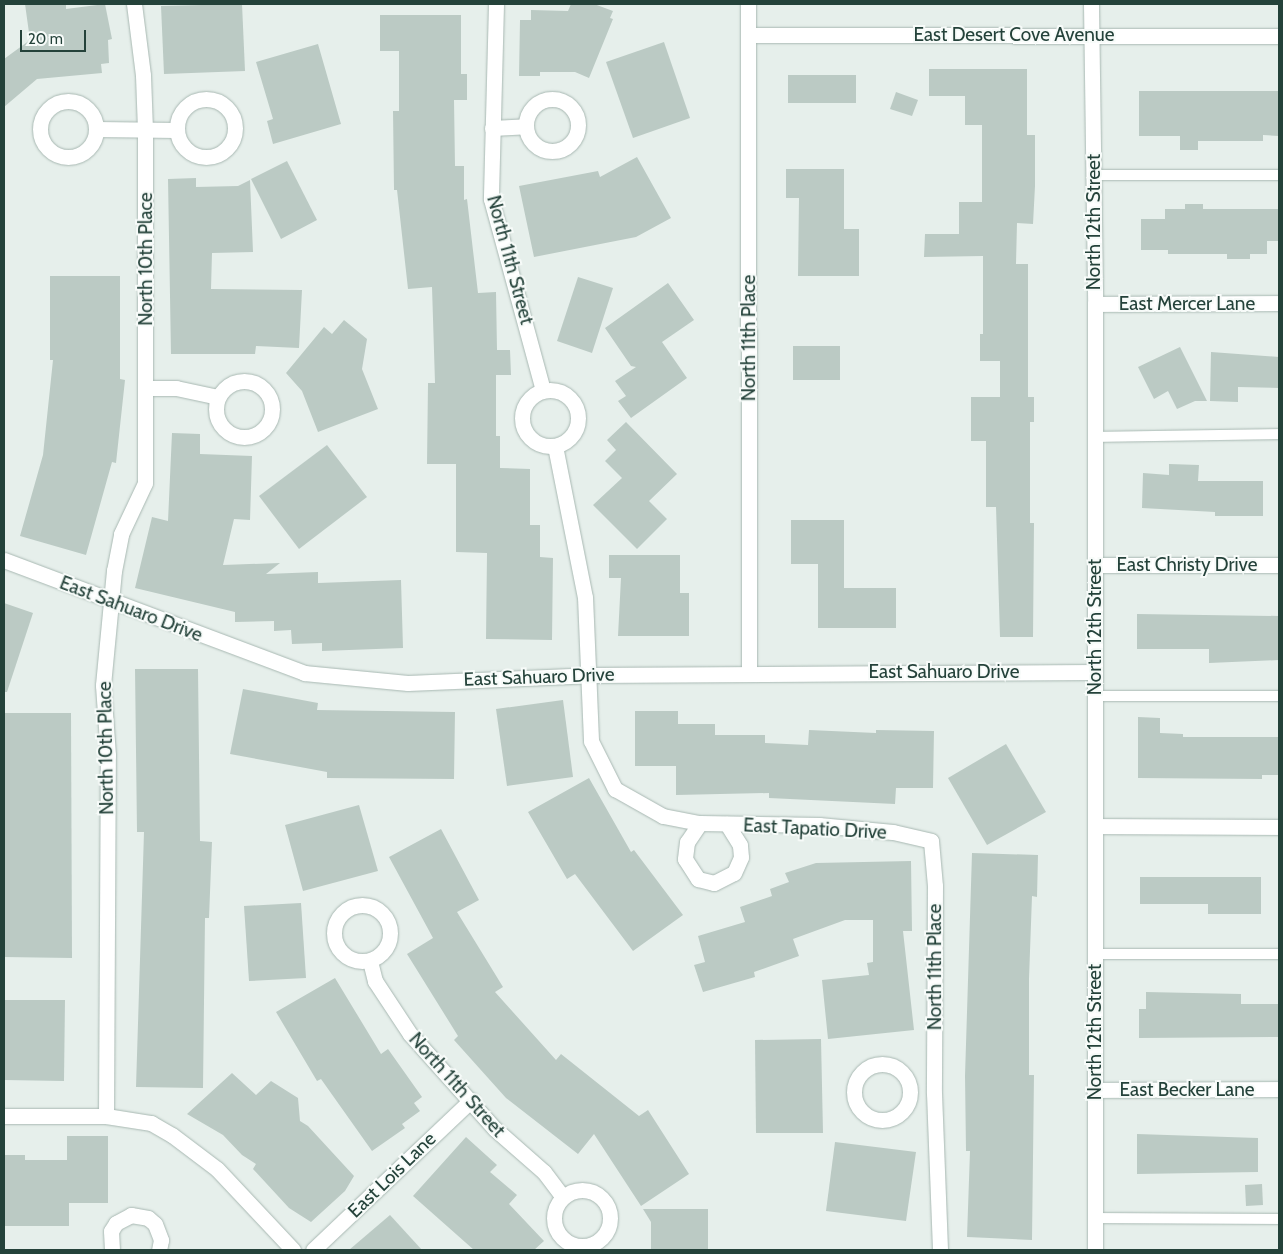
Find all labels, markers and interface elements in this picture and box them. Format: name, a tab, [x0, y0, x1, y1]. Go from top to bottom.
scale bar	[22, 20, 89, 52]
street label: East Desert Cove Avenue	[913, 24, 1115, 46]
text: 20 m	[28, 30, 63, 48]
street label: North 12th Street	[1083, 154, 1105, 290]
street label: North 10th Place	[135, 192, 157, 326]
street label: North 11th Street	[482, 193, 538, 327]
street label: North 11th Place	[738, 275, 760, 401]
street label: East Mercer Lane	[1119, 293, 1255, 315]
street label: East Christy Drive	[1117, 554, 1257, 576]
street label: North 12th Street	[1084, 559, 1106, 695]
street label: East Sahuaro Drive	[56, 571, 206, 647]
street label: East Sahuaro Drive	[869, 661, 1019, 683]
street label: East Sahuaro Drive	[463, 663, 615, 691]
street label: North 10th Place	[93, 681, 119, 815]
street label: East Tapatio Drive	[743, 814, 887, 844]
street label: North 11th Place	[924, 904, 946, 1030]
street label: North 12th Street	[1084, 964, 1106, 1100]
street label: North 11th Street	[404, 1028, 510, 1142]
street label: East Becker Lane	[1120, 1079, 1254, 1101]
street label: East Lois Lane	[343, 1128, 441, 1222]

